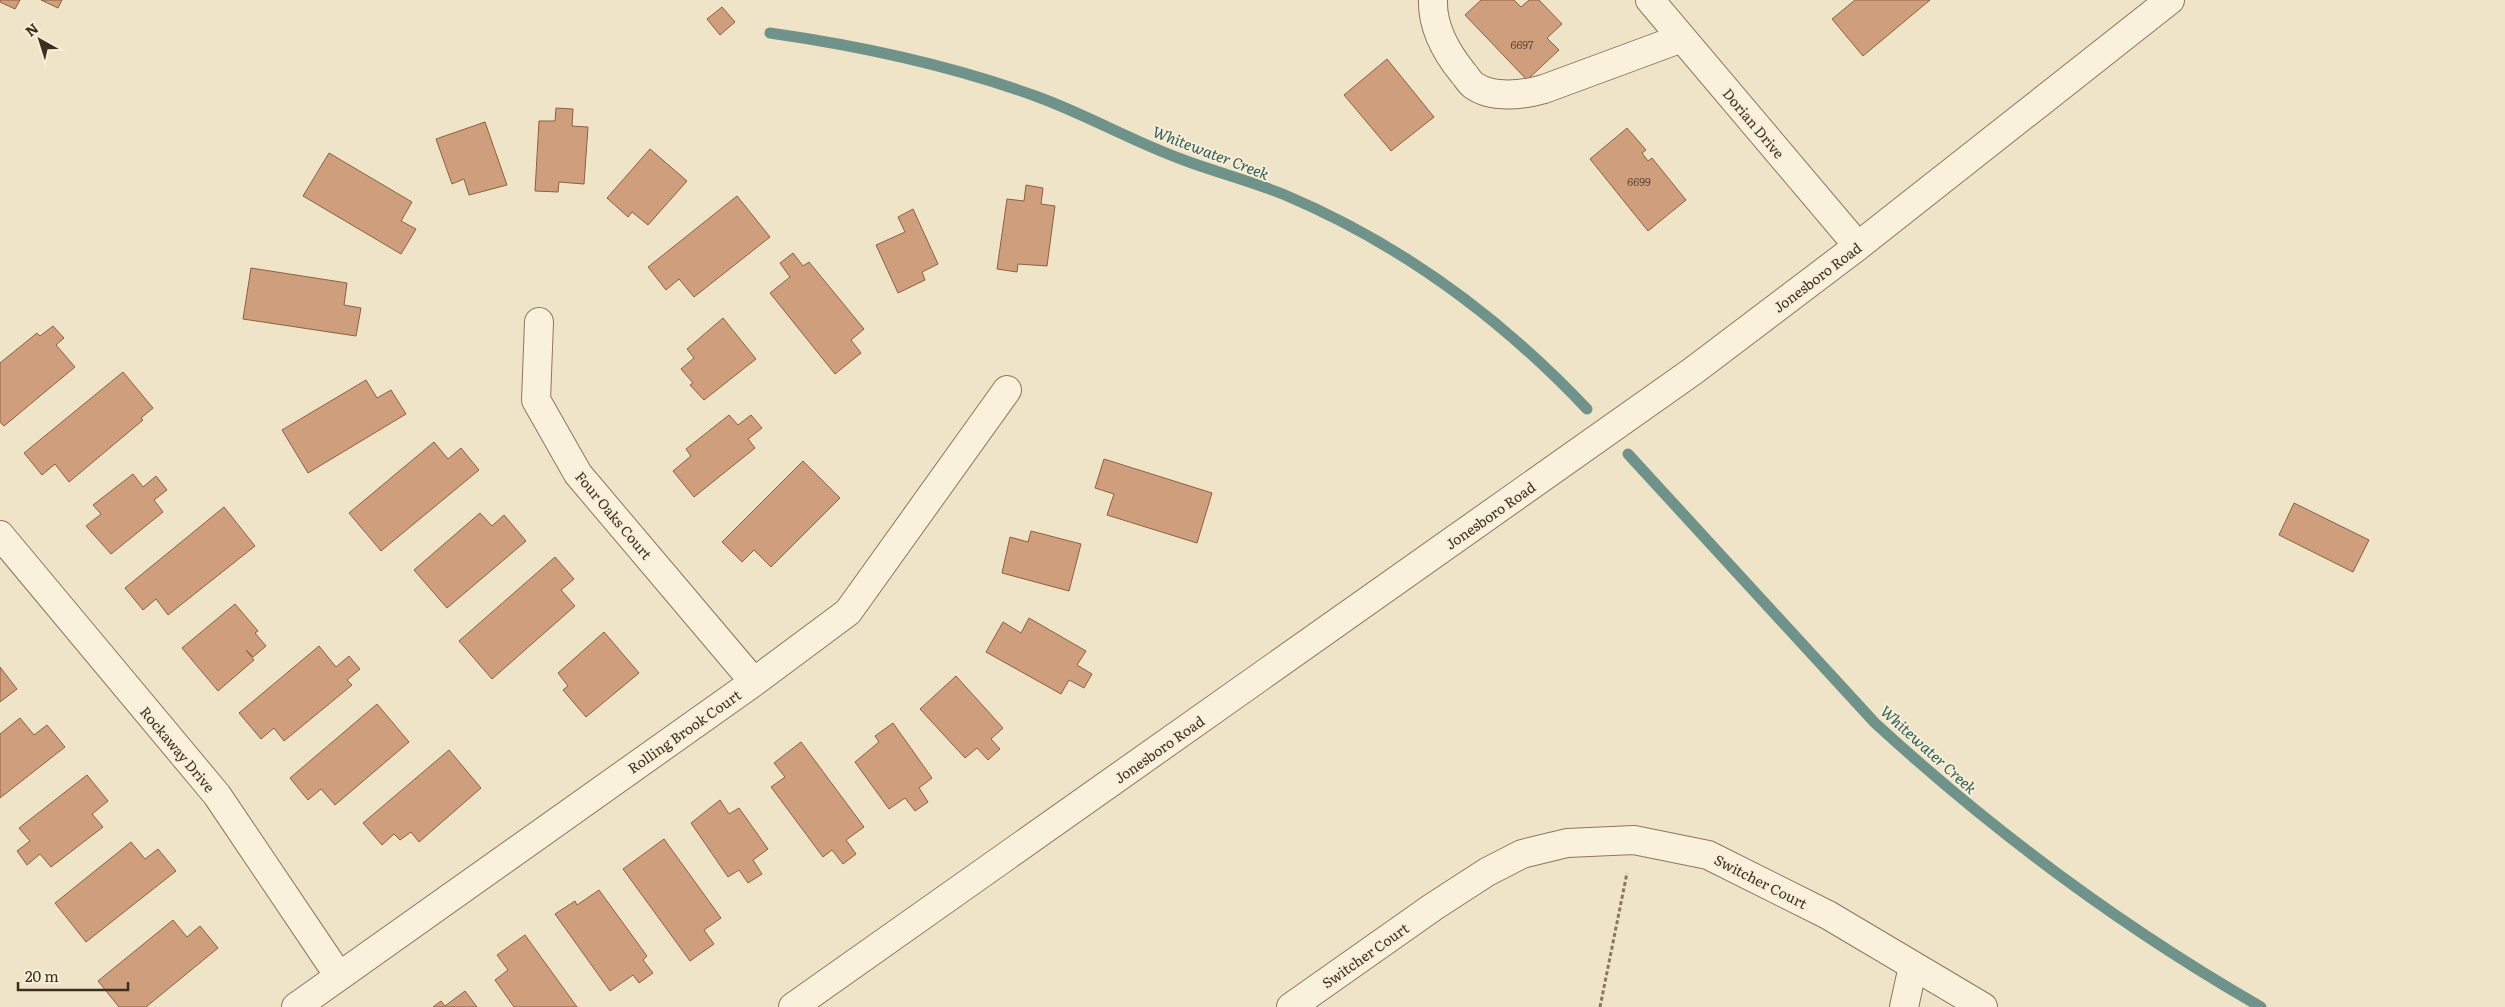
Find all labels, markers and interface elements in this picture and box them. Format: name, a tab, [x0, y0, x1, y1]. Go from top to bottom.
north arrow	[15, 15, 65, 65]
text: N	[20, 17, 42, 41]
house number: 6697	[1510, 36, 1534, 52]
street label: Dorian Drive	[1719, 84, 1789, 162]
water label: Whitewater Creek	[1149, 119, 1273, 185]
house number: 6699	[1627, 173, 1651, 189]
street label: Jonesboro Road	[1769, 237, 1866, 317]
street label: Four Oaks Court	[571, 467, 657, 564]
street label: Jonesboro Road	[1441, 476, 1539, 553]
street label: Rolling Brook Court	[623, 684, 745, 778]
water label: Whitewater Creek	[1876, 699, 1983, 799]
street label: Rockaway Drive	[136, 702, 220, 796]
street label: Jonesboro Road	[1110, 710, 1208, 787]
street label: Switcher Court	[1711, 849, 1811, 913]
street label: Switcher Court	[1318, 917, 1413, 992]
scale bar	[18, 960, 128, 992]
text: 20 m	[25, 964, 59, 987]

